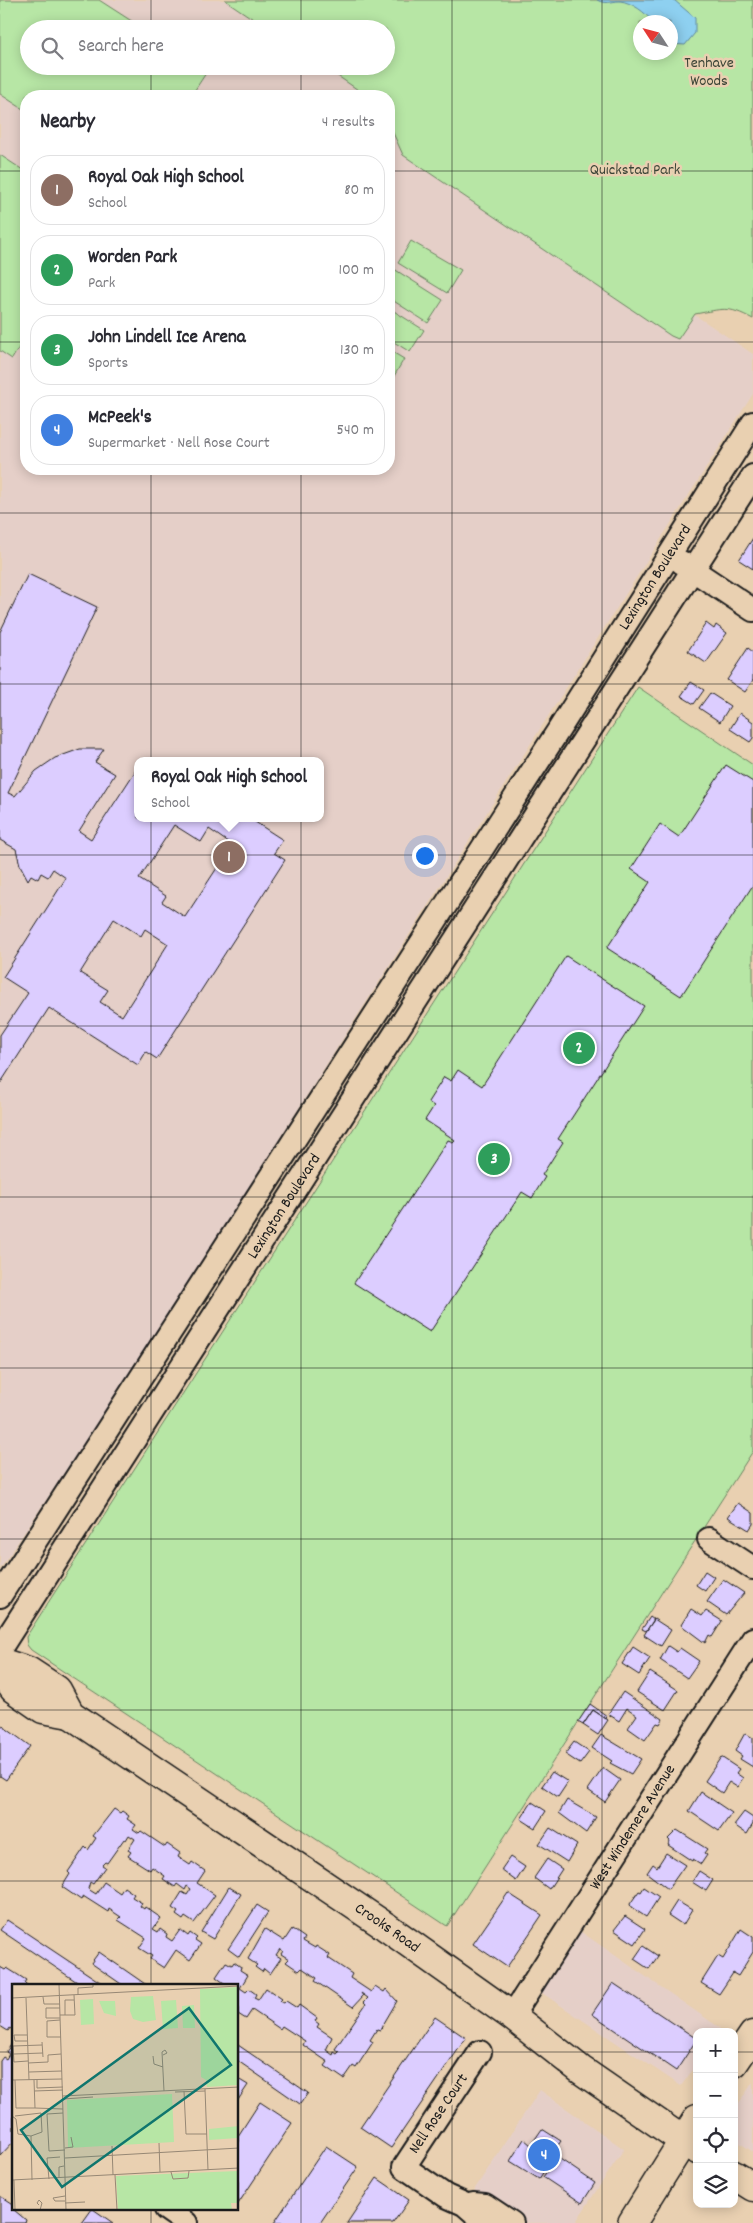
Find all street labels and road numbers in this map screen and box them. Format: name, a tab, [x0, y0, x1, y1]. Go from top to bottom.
street label: Lexington Boulevard	[613, 520, 697, 635]
street label: Lexington Boulevard	[242, 1149, 327, 1264]
street label: West Windemere Avenue	[584, 1760, 681, 1895]
street label: Crooks Road	[350, 1897, 425, 1959]
street label: Nell Rose Court	[404, 2069, 474, 2159]

